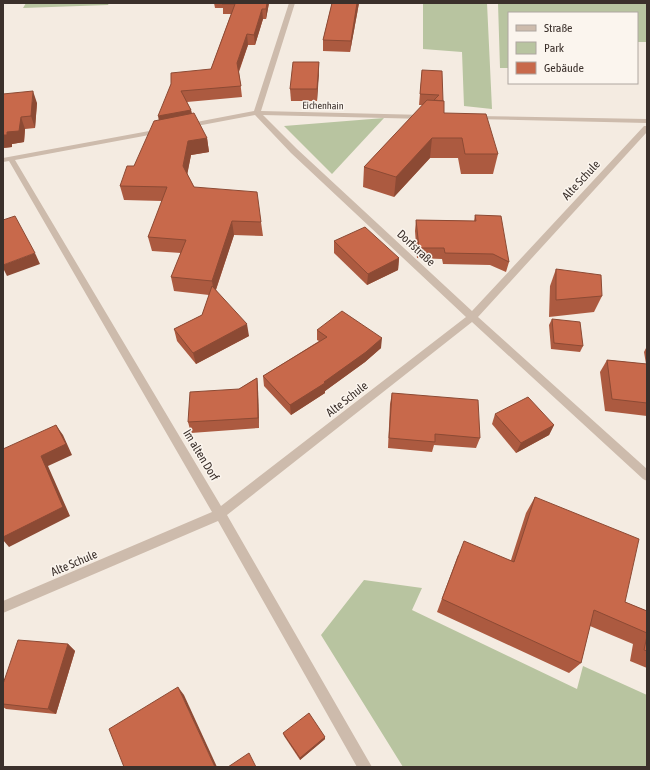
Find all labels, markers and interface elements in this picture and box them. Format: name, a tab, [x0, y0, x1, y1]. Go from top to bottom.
legend	[508, 12, 638, 84]
text: Straße	[544, 21, 572, 35]
text: Park	[544, 41, 565, 55]
text: Gebäude	[544, 61, 584, 75]
street label: Eichenhain	[302, 100, 344, 111]
street label: Alte Schule	[559, 157, 603, 203]
street label: Dorfstraße	[394, 227, 438, 269]
street label: Alte Schule	[323, 378, 371, 420]
street label: Im alten Dorf	[180, 427, 222, 484]
street label: Alte Schule	[49, 547, 99, 579]

